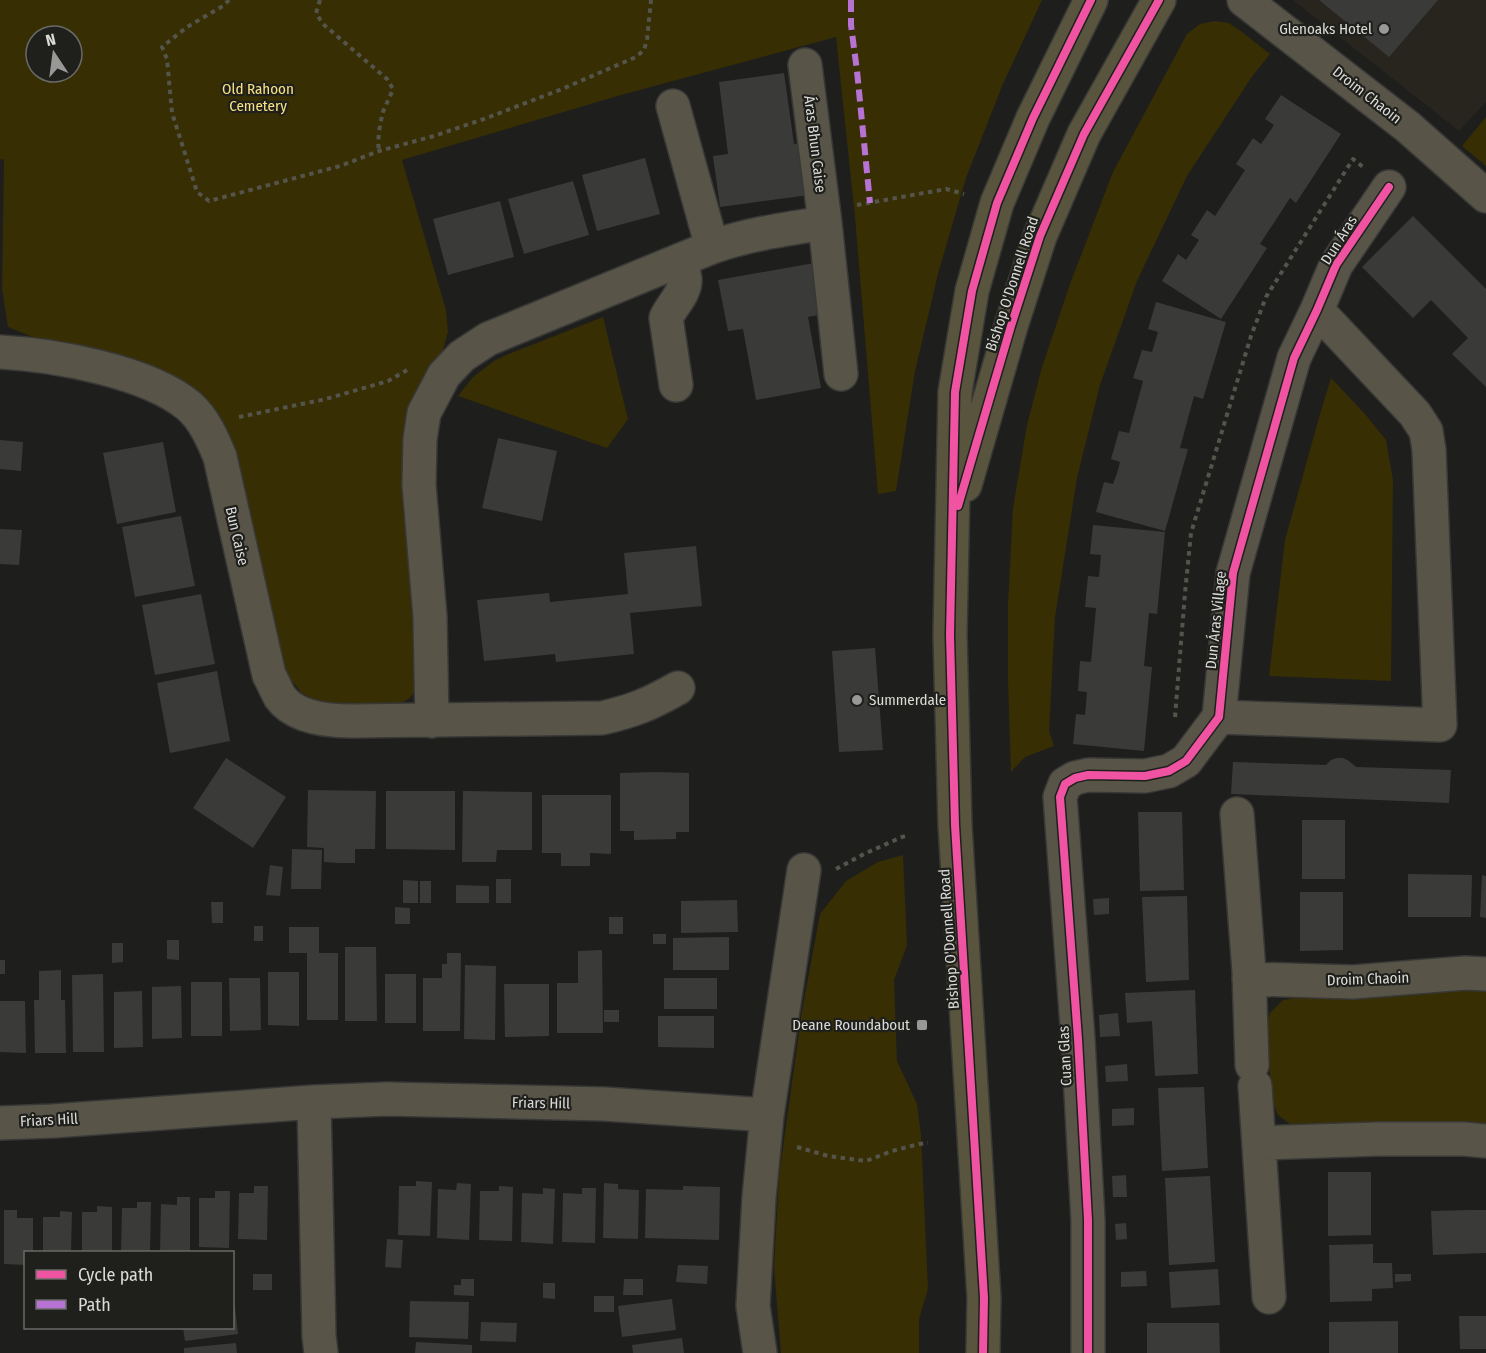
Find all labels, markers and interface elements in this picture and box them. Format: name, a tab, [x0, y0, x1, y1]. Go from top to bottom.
place label: Glenoaks Hotel	[1279, 20, 1372, 38]
marker: Glenoaks Hotel	[1377, 22, 1391, 36]
north arrow	[24, 24, 84, 84]
text: N	[44, 30, 58, 50]
street label: Droim Chaoin	[1329, 62, 1405, 128]
park label: Old Rahoon Cemetery	[222, 80, 294, 115]
street label: Áras Bhun Caise	[800, 94, 830, 194]
street label: Dun Áras	[1317, 212, 1361, 268]
street label: Bishop O'Donnell Road	[982, 214, 1042, 354]
street label: Bun Caise	[221, 505, 253, 567]
street label: Dun Áras Village	[1202, 570, 1230, 670]
place label: Summerdale	[869, 691, 946, 709]
marker: Summerdale	[850, 693, 864, 707]
street label: Bishop O'Donnell Road	[935, 868, 963, 1010]
street label: Droim Chaoin	[1326, 969, 1410, 989]
place label: Deane Roundabout	[792, 1016, 910, 1034]
marker: Deane Roundabout	[915, 1018, 929, 1032]
street label: Cuan Glas	[1054, 1026, 1076, 1086]
street label: Friars Hill	[512, 1093, 570, 1113]
street label: Friars Hill	[19, 1109, 79, 1131]
legend	[24, 1251, 234, 1329]
text: Cycle path	[78, 1264, 153, 1286]
text: Path	[78, 1294, 111, 1316]

